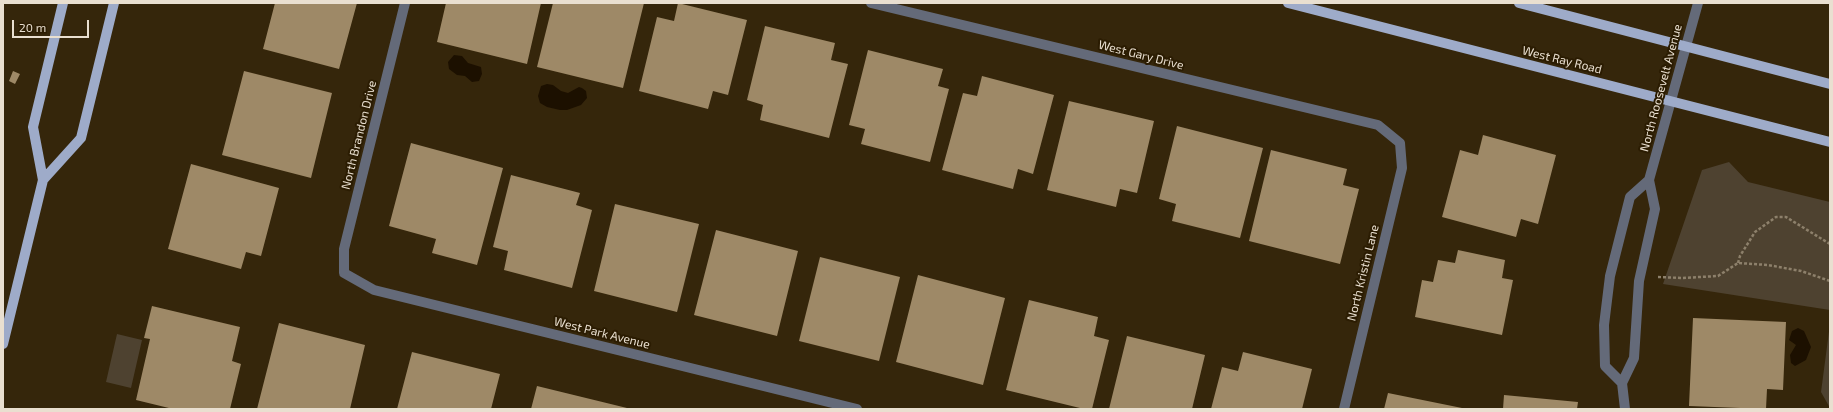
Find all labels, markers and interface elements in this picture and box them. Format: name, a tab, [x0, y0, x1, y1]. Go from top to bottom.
scale bar	[14, 12, 91, 38]
text: 20 m	[19, 20, 46, 34]
street label: North Roosevelt Avenue	[1637, 23, 1685, 153]
street label: West Gary Drive	[1097, 37, 1185, 73]
street label: West Ray Road	[1521, 43, 1603, 77]
street label: North Brandon Drive	[338, 79, 380, 191]
street label: North Kristin Lane	[1344, 223, 1382, 323]
street label: West Park Avenue	[553, 314, 651, 352]

